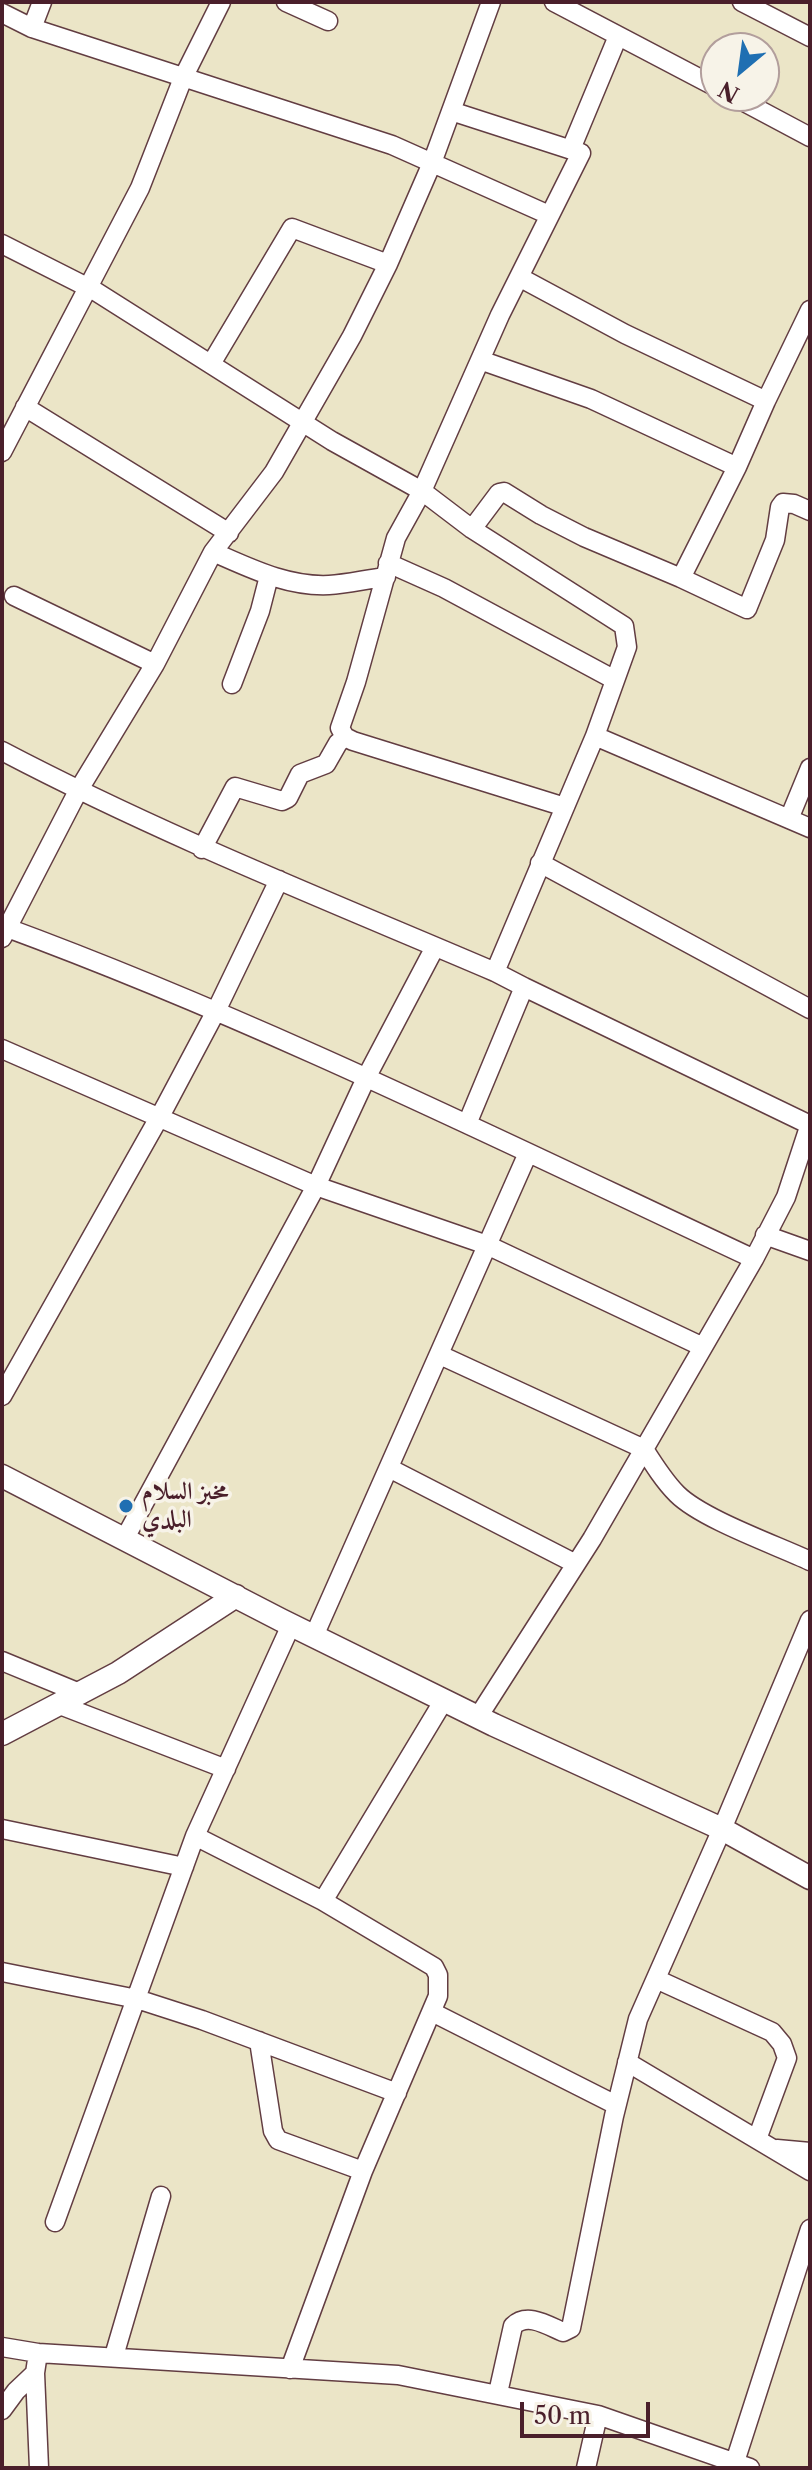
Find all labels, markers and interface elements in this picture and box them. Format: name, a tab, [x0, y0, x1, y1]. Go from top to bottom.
north arrow	[700, 32, 780, 112]
text: N	[714, 75, 744, 108]
place label: مخبز السلام البلدي	[142, 1478, 228, 1534]
marker: مخبز السلام البلدي	[117, 1497, 135, 1515]
scale bar	[524, 2386, 654, 2436]
text: 50 m	[534, 2401, 591, 2430]

